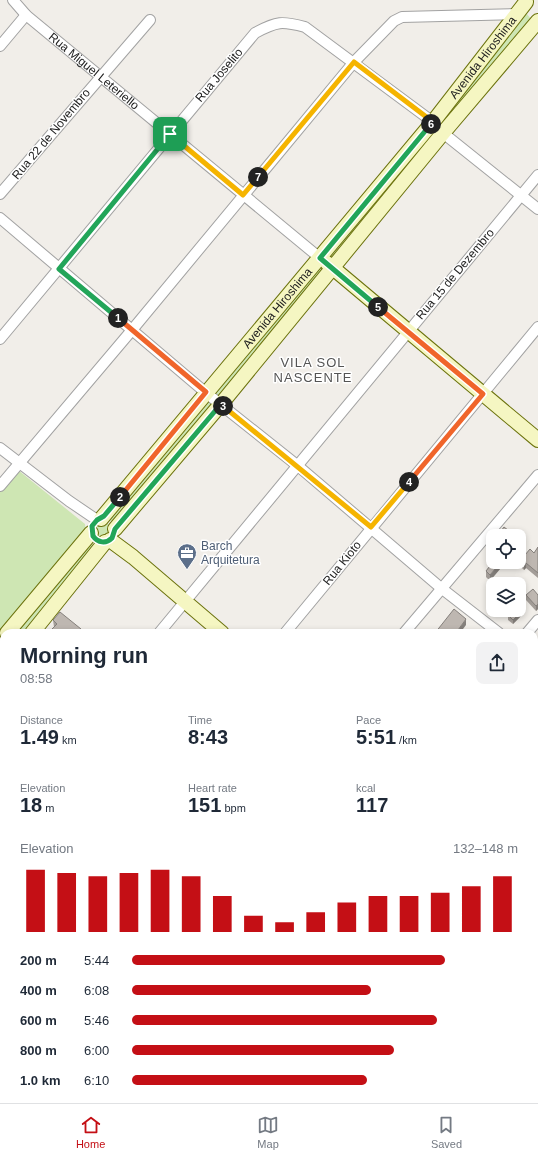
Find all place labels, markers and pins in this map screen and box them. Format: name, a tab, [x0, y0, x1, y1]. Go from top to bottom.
pin: 6	[421, 114, 441, 134]
pin	[153, 117, 187, 151]
pin: 7	[248, 167, 268, 187]
pin: 5	[368, 297, 388, 317]
pin: 1	[108, 308, 128, 328]
pin: 3	[213, 396, 233, 416]
pin: 4	[399, 472, 419, 492]
pin: 2	[110, 487, 130, 507]
place label: Barch Arquitetura	[201, 539, 260, 567]
office icon: Barch Arquitetura	[176, 542, 198, 570]

